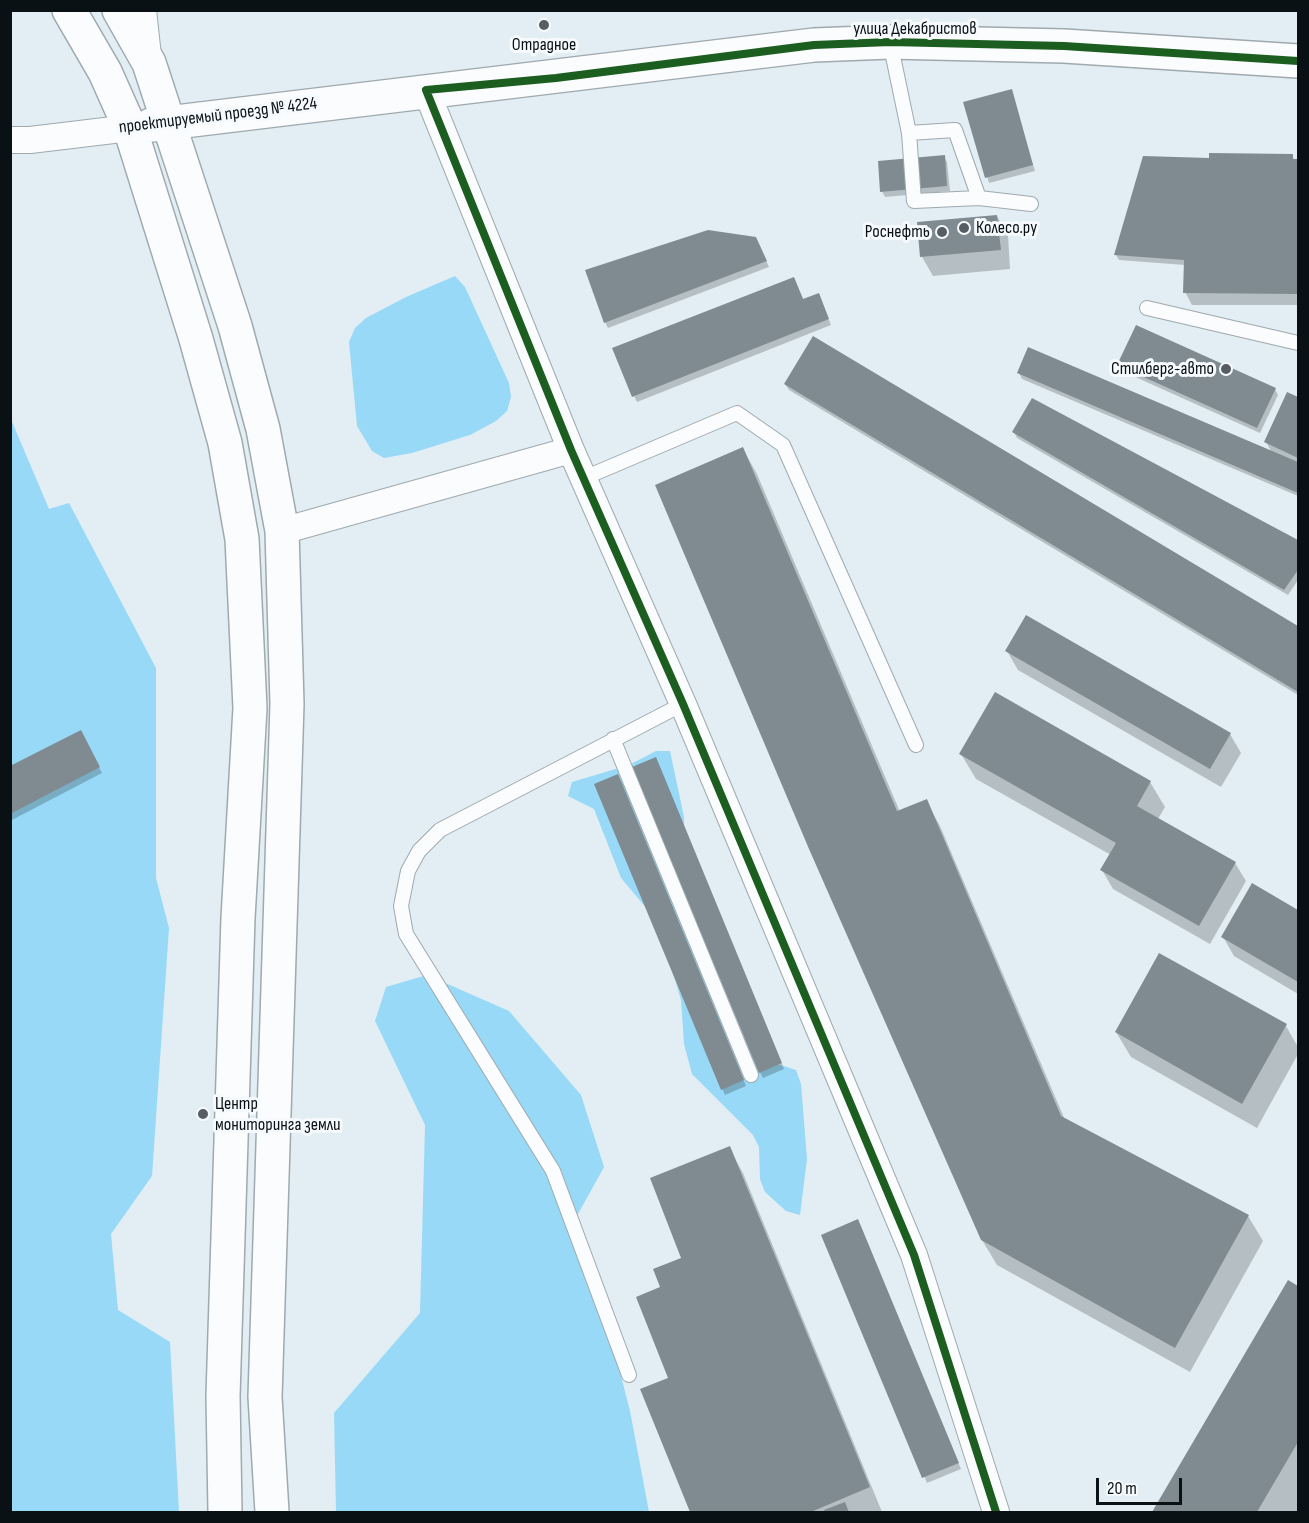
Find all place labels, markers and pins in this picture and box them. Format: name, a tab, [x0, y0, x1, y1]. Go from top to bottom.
marker: Отрадное	[537, 18, 551, 32]
place label: Отрадное	[512, 34, 576, 56]
place label: Колесо.ру	[976, 217, 1037, 239]
place label: Роснефть	[865, 221, 930, 243]
marker: Колесо.ру	[957, 221, 971, 235]
marker: Роснефть	[935, 225, 949, 239]
place label: Стилберг-авто	[1111, 358, 1214, 380]
marker: Стилберг-авто	[1219, 362, 1233, 376]
place label: Центр мониторинга земли	[215, 1093, 341, 1136]
marker: Центр мониторинга земли	[196, 1107, 210, 1121]

